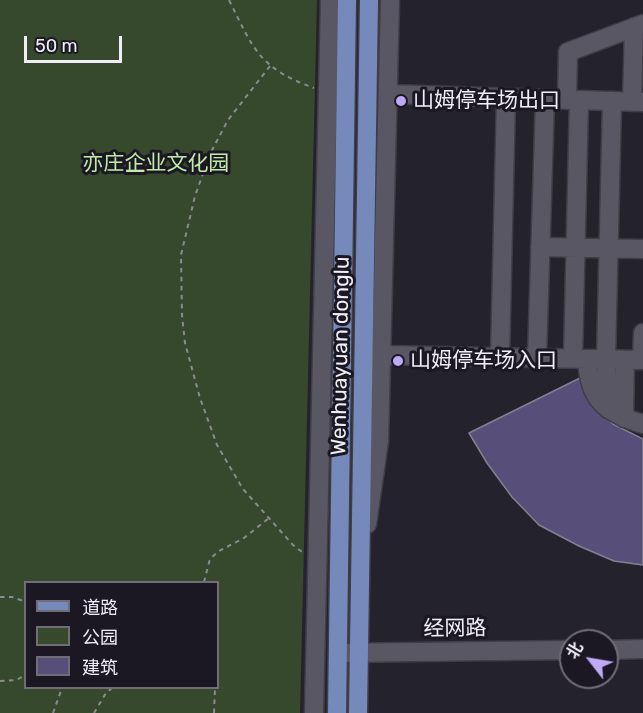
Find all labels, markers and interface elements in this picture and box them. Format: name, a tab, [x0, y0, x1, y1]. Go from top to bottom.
scale bar	[27, 24, 124, 62]
text: 50 m	[35, 35, 78, 57]
place label: 山姆停车场出口	[413, 88, 560, 114]
marker: 山姆停车场出口	[394, 94, 408, 108]
park label: 亦庄企业文化园	[83, 151, 229, 177]
street label: Wenhuayuan donglu	[327, 256, 355, 456]
place label: 山姆停车场入口	[410, 348, 557, 374]
marker: 山姆停车场入口	[391, 354, 405, 368]
legend	[24, 581, 219, 689]
text: 道路	[82, 597, 118, 619]
street label: 经网路	[423, 616, 487, 642]
text: 公园	[82, 627, 118, 649]
north arrow	[559, 629, 619, 689]
text: 北	[563, 639, 587, 662]
text: 建筑	[82, 657, 118, 679]

